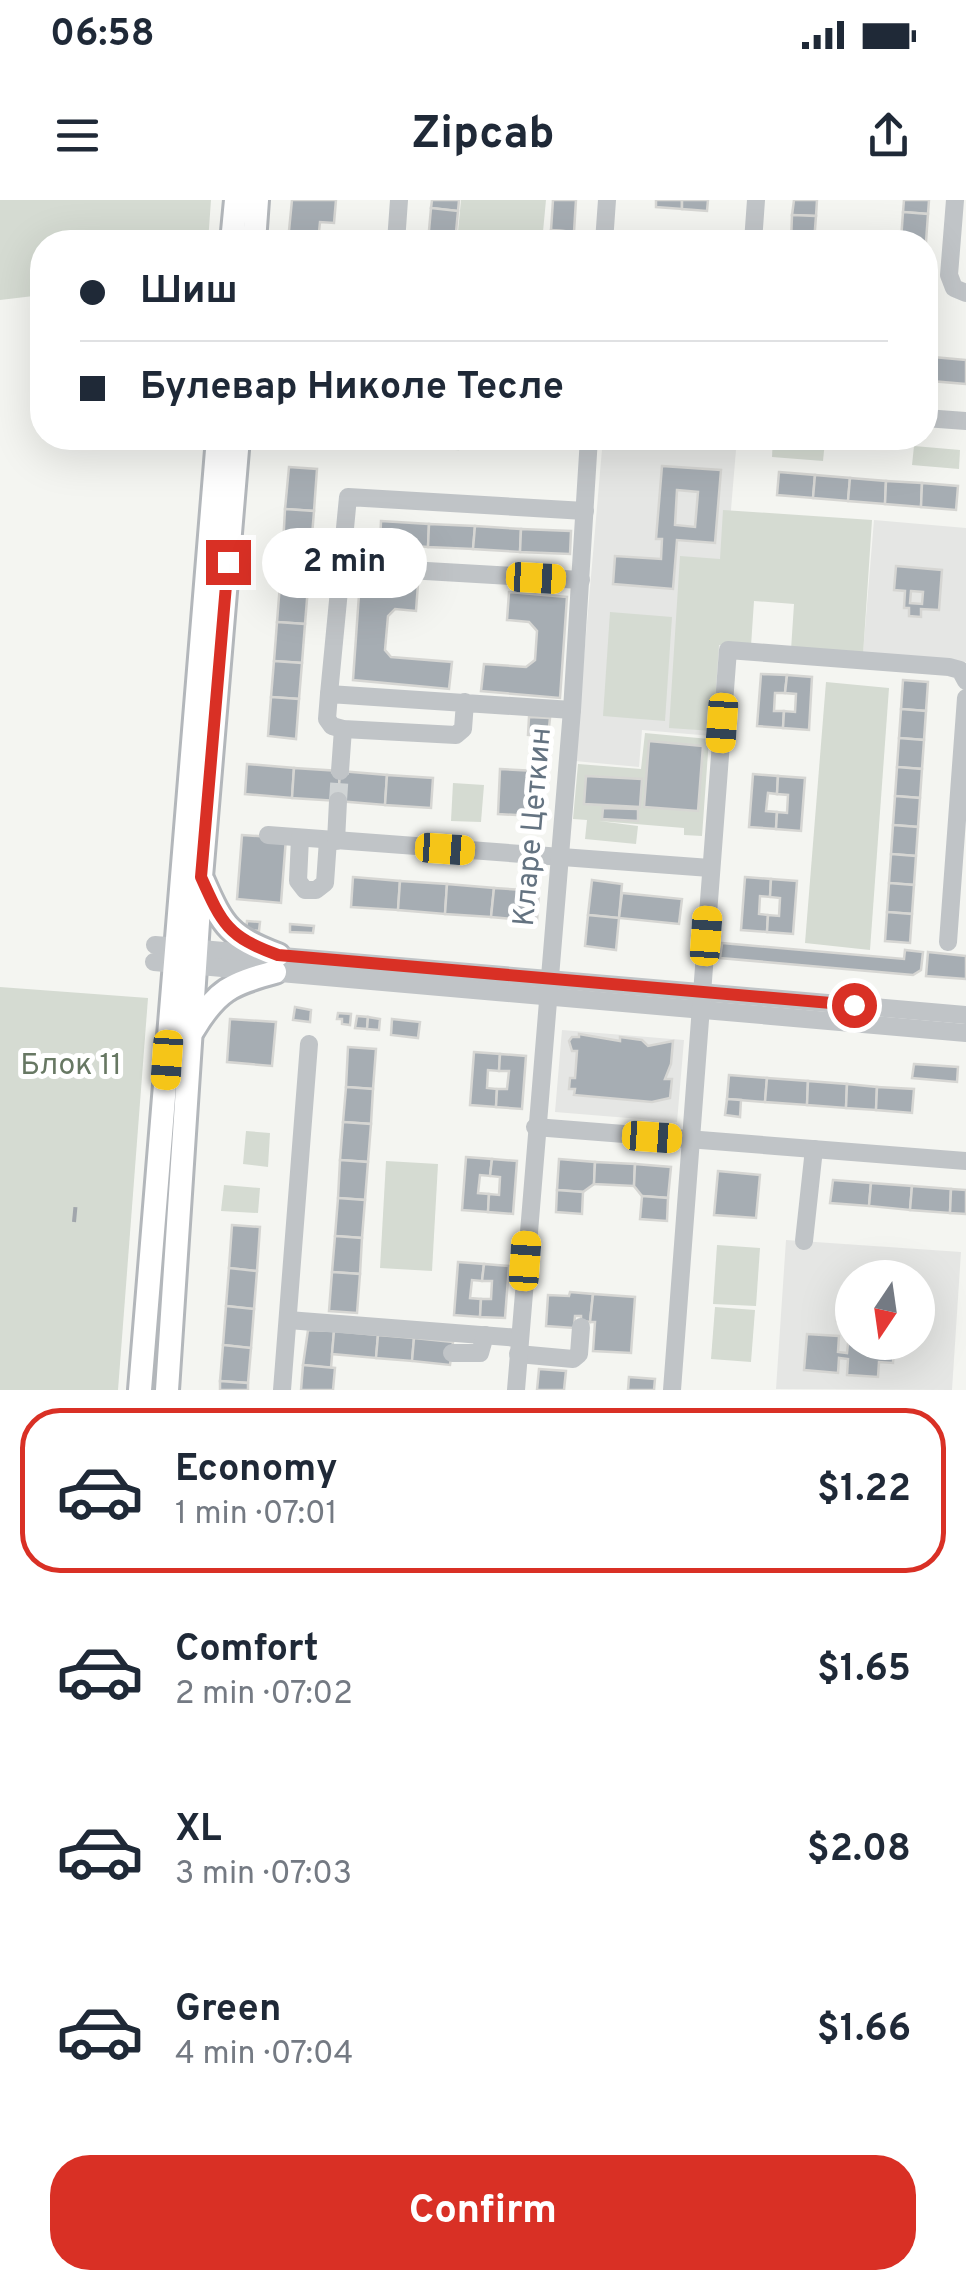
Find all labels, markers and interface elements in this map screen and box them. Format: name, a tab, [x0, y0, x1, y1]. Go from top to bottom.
text: 06:58	[50, 11, 155, 60]
text: Zipcab	[412, 107, 554, 164]
icon: menu	[50, 108, 105, 163]
icon: share	[861, 108, 916, 163]
text: Шиш	[140, 268, 238, 317]
text: Булевар Николе Тесле	[140, 364, 564, 413]
callout: 2 min	[263, 527, 428, 597]
route end	[206, 540, 251, 585]
text: 2 min	[303, 543, 386, 583]
car	[505, 561, 567, 595]
car	[705, 692, 739, 754]
street label: Кларе Цеткин	[507, 726, 561, 928]
car	[414, 832, 476, 866]
car	[689, 905, 723, 967]
route start	[832, 983, 877, 1028]
car	[150, 1029, 184, 1091]
park label: Блок 11	[20, 1048, 122, 1085]
car	[621, 1120, 683, 1154]
car	[508, 1230, 542, 1292]
north arrow	[835, 1260, 935, 1360]
map controls	[835, 1260, 935, 1360]
icon: car	[55, 1446, 145, 1536]
text: Economy	[175, 1446, 337, 1495]
text: $1.22	[817, 1466, 911, 1515]
text: 1 min · 07:01	[175, 1495, 337, 1535]
icon: car	[55, 1626, 145, 1716]
text: Comfort	[175, 1626, 319, 1675]
text: $1.65	[817, 1646, 911, 1695]
text: 2 min · 07:02	[175, 1675, 353, 1715]
icon: car	[55, 1806, 145, 1896]
text: XL	[175, 1806, 222, 1855]
text: $2.08	[807, 1826, 911, 1875]
text: 3 min · 07:03	[175, 1855, 352, 1895]
icon: car	[55, 1986, 145, 2076]
text: Green	[175, 1986, 281, 2035]
text: $1.66	[817, 2006, 911, 2055]
text: 4 min · 07:04	[175, 2035, 353, 2075]
button: Confirm	[50, 2155, 916, 2270]

